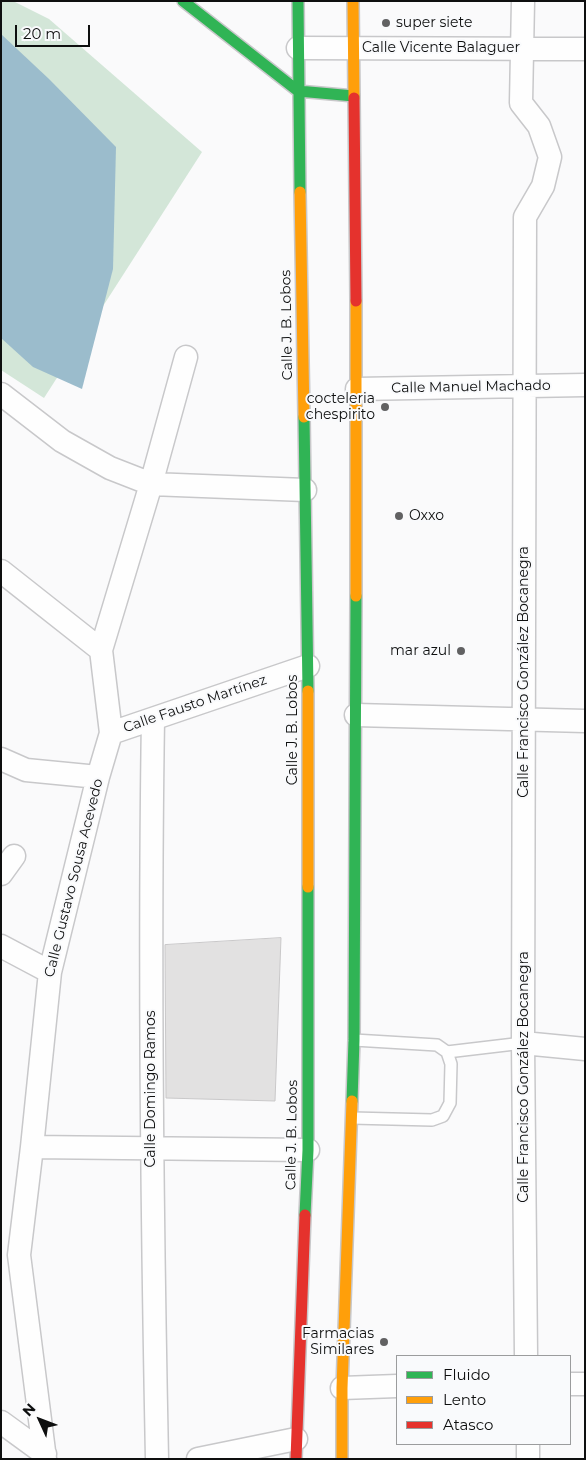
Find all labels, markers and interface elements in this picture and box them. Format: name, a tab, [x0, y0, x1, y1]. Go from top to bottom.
scale bar	[18, 15, 92, 47]
place label: super siete	[396, 15, 472, 31]
marker: super siete	[380, 17, 392, 29]
text: 20 m	[23, 24, 61, 43]
street label: Calle Vicente Balaguer	[362, 40, 520, 56]
street label: Calle J. B. Lobos	[278, 270, 296, 380]
street label: Calle Manuel Machado	[391, 377, 551, 397]
place label: cocteleria chespirito	[306, 391, 375, 424]
marker: cocteleria chespirito	[379, 401, 391, 413]
place label: Oxxo	[409, 508, 444, 524]
marker: Oxxo	[393, 510, 405, 522]
street label: Calle Francisco González Bocanegra	[516, 546, 532, 798]
place label: mar azul	[390, 643, 451, 659]
marker: mar azul	[455, 645, 467, 657]
street label: Calle Fausto Martínez	[121, 672, 269, 736]
street label: Calle J. B. Lobos	[285, 675, 301, 785]
street label: Calle Gustavo Sousa Acevedo	[41, 777, 107, 979]
street label: Calle Francisco González Bocanegra	[516, 951, 532, 1203]
street label: Calle Domingo Ramos	[143, 1011, 159, 1167]
street label: Calle J. B. Lobos	[283, 1080, 301, 1190]
place label: Farmacias Similares	[302, 1326, 374, 1358]
marker: Farmacias Similares	[378, 1336, 390, 1348]
legend	[396, 1355, 571, 1445]
text: Fluido	[443, 1365, 490, 1384]
text: Lento	[443, 1390, 486, 1409]
north arrow	[15, 1395, 65, 1445]
text: N	[19, 1399, 39, 1420]
text: Atasco	[443, 1415, 493, 1434]

